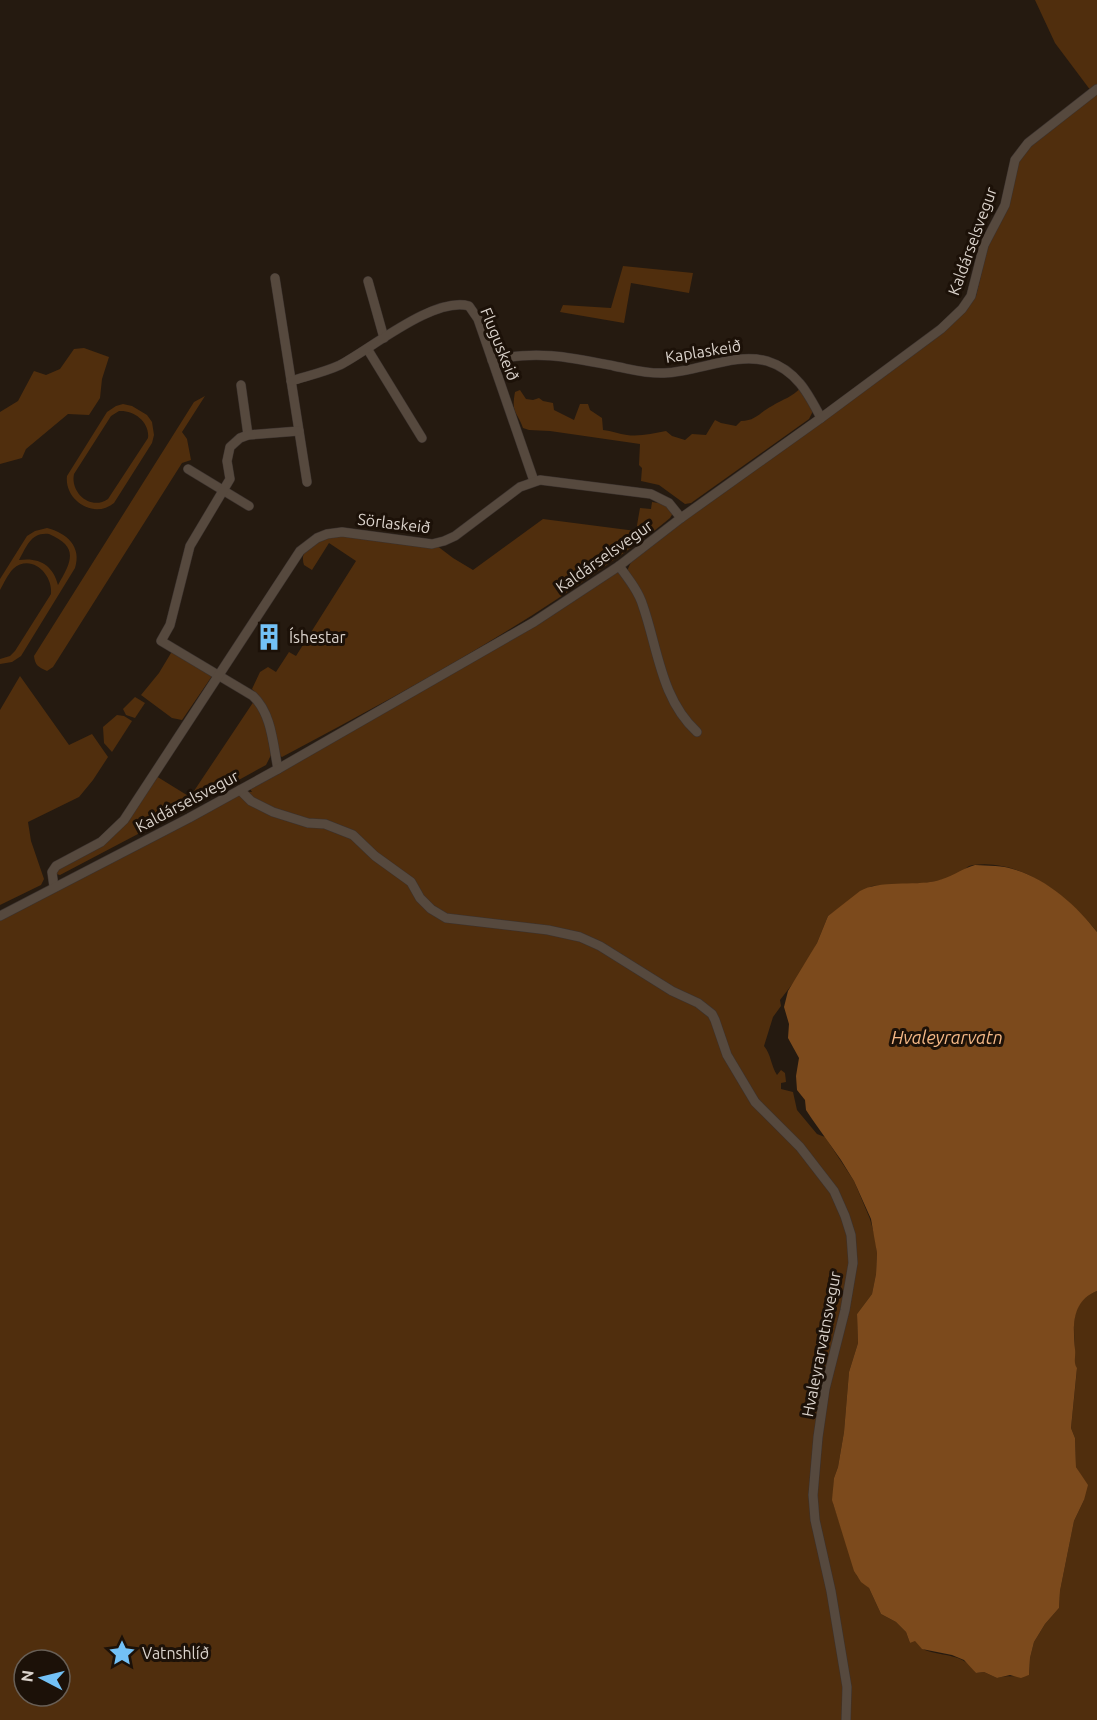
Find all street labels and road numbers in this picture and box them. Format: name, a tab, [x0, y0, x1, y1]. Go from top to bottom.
street label: Kaldárselsvegur	[944, 184, 1000, 298]
street label: Fluguskeið	[477, 305, 523, 383]
street label: Kaplaskeið	[664, 336, 742, 366]
street label: Sörlaskeið	[357, 510, 431, 536]
street label: Kaldárselsvegur	[552, 516, 656, 596]
street label: Kaldárselsvegur	[133, 766, 241, 836]
street label: Hvaleyrarvatnsvegur	[798, 1270, 844, 1418]

